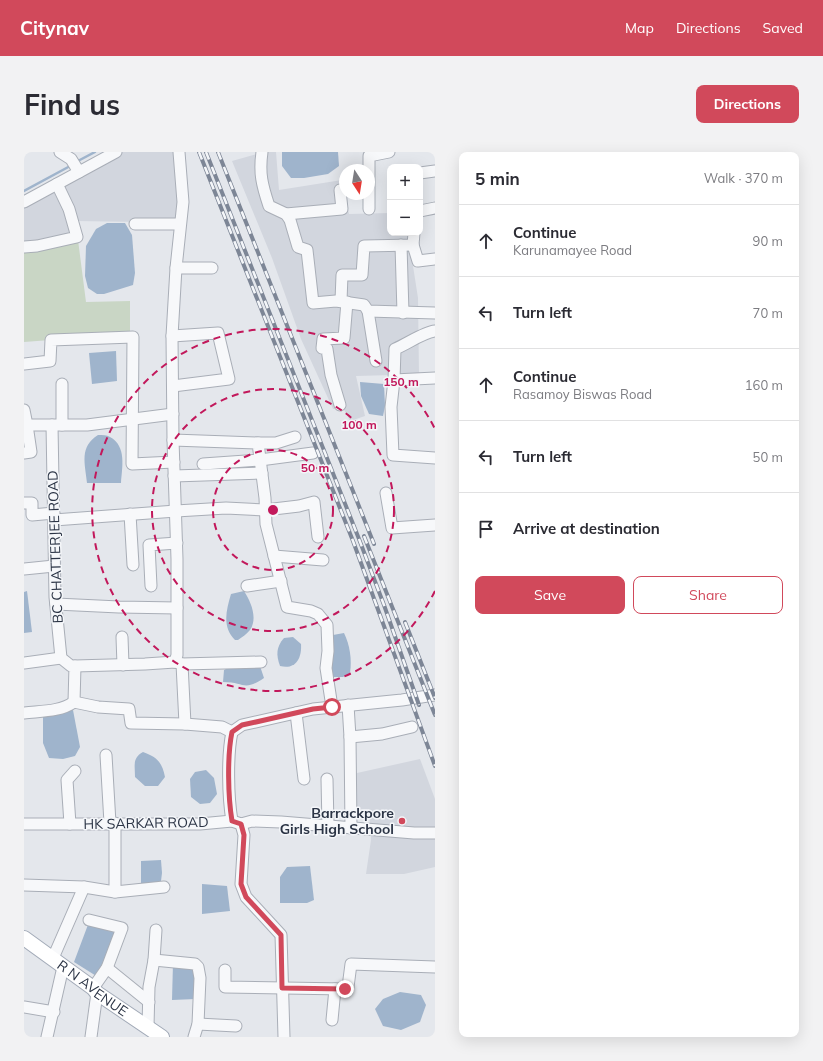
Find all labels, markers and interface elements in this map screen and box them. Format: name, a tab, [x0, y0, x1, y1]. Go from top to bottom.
text: Citynav	[20, 16, 89, 40]
text: Map	[625, 19, 654, 37]
text: Directions	[676, 19, 741, 37]
text: Saved	[763, 19, 803, 37]
button: Directions	[696, 85, 799, 123]
text: Find us	[24, 87, 120, 122]
north arrow	[339, 164, 375, 200]
map controls	[387, 164, 423, 236]
button: +	[387, 164, 423, 200]
text: 5 min	[475, 168, 520, 189]
text: Walk · 370 m	[704, 170, 783, 186]
button: −	[387, 200, 423, 236]
text: Continue	[513, 223, 576, 242]
icon: ahead	[475, 230, 497, 252]
text: 90 m	[753, 233, 783, 249]
text: Karunamayee Road	[513, 242, 632, 258]
icon: left	[475, 302, 497, 324]
text: Turn left	[513, 303, 572, 322]
text: 70 m	[753, 305, 783, 321]
text: Continue	[513, 367, 576, 386]
text: 150 m	[383, 374, 419, 389]
icon: ahead	[475, 374, 497, 396]
text: 160 m	[745, 377, 783, 393]
text: Rasamoy Biswas Road	[513, 386, 652, 402]
text: 100 m	[341, 417, 377, 432]
icon: left	[475, 446, 497, 468]
text: Turn left	[513, 447, 572, 466]
text: 50 m	[753, 449, 783, 465]
text: 50 m	[301, 460, 329, 475]
street label: BC CHATTERJEE ROAD	[43, 470, 67, 624]
centre of rings	[266, 503, 280, 517]
icon: arrive	[475, 518, 497, 540]
text: Arrive at destination	[513, 519, 660, 538]
button: Save	[475, 576, 625, 614]
button: Share	[633, 576, 783, 614]
route start	[323, 698, 341, 716]
place label: Barrackpore Girls High School	[280, 804, 394, 838]
street label: HK SARKAR ROAD	[83, 813, 209, 833]
marker: Barrackpore Girls High School	[397, 816, 407, 826]
street label: R N AVENUE	[54, 956, 131, 1020]
route end	[336, 980, 354, 998]

